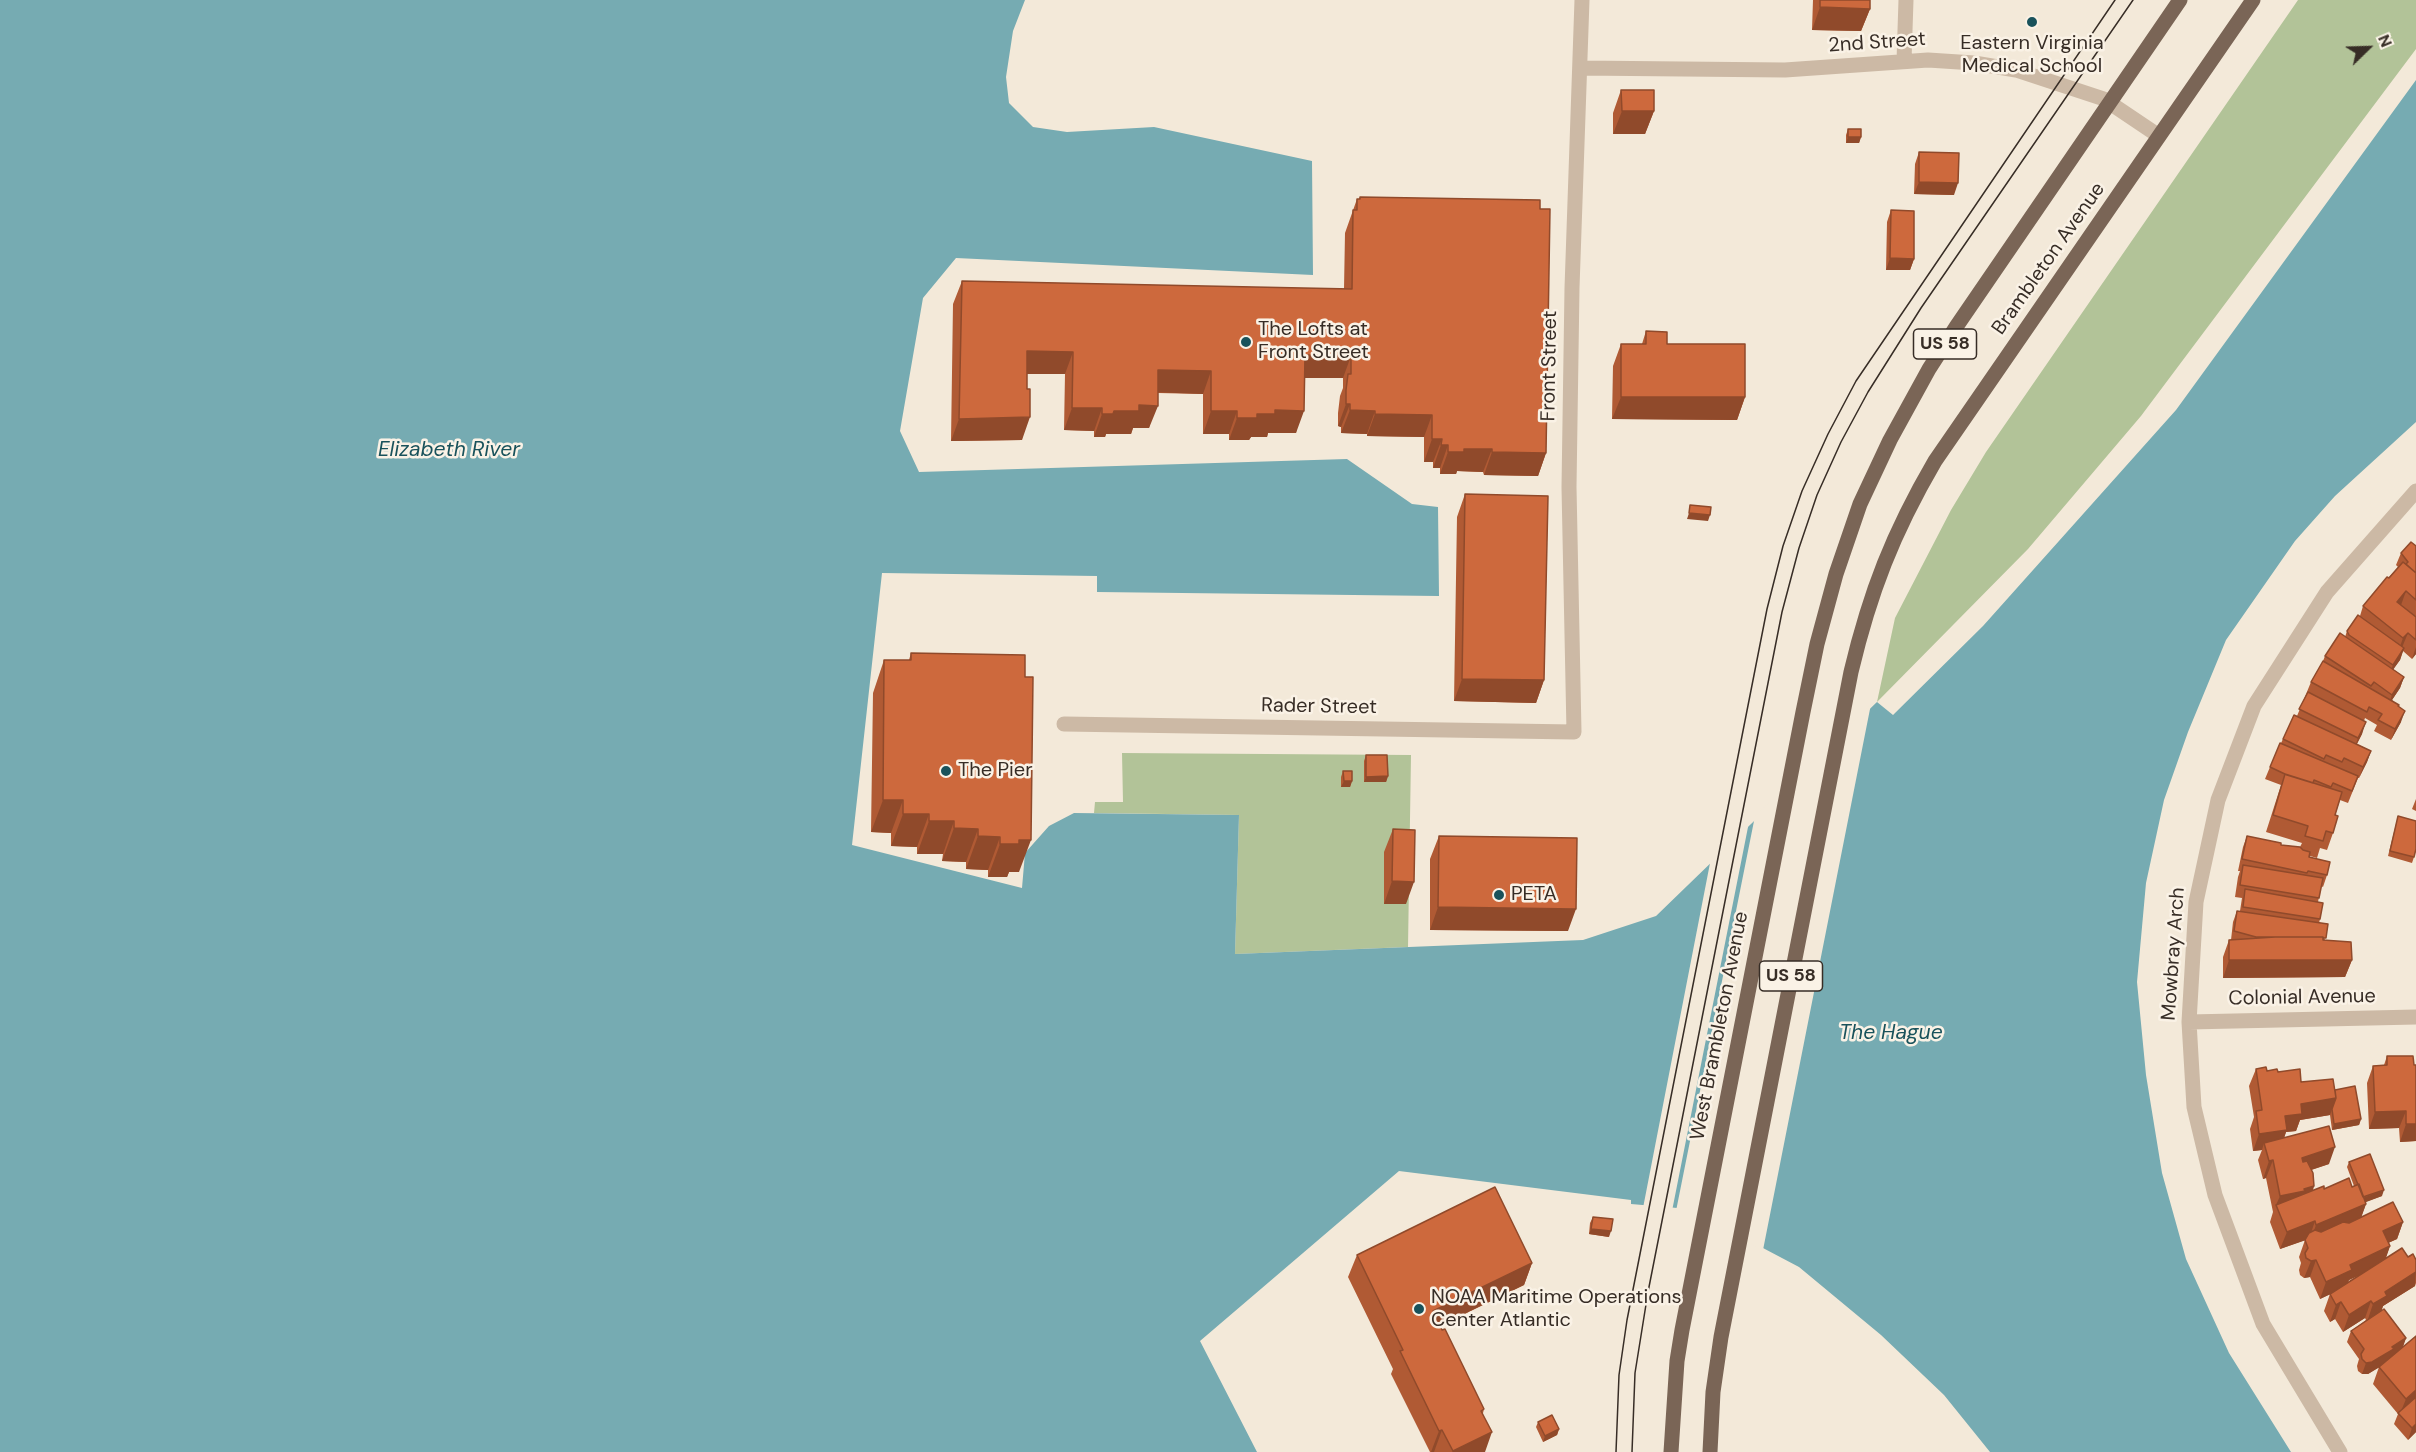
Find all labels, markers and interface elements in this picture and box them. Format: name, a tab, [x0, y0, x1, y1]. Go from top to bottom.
marker: Eastern Virginia Medical School	[2025, 15, 2039, 29]
north arrow	[2338, 18, 2398, 78]
street label: 2nd Street	[1828, 28, 1926, 58]
text: N	[2373, 31, 2397, 50]
place label: Eastern Virginia Medical School	[1960, 32, 2104, 79]
street label: Brambleton Avenue	[1987, 178, 2111, 340]
street label: Front Street	[1537, 310, 1563, 422]
place label: The Lofts at Front Street	[1258, 318, 1369, 365]
road number: US 58	[1914, 329, 1976, 359]
marker: The Lofts at Front Street	[1239, 335, 1253, 349]
water label: Elizabeth River	[378, 437, 520, 463]
street label: Rader Street	[1261, 694, 1377, 720]
place label: The Pier	[958, 759, 1033, 783]
marker: The Pier	[939, 764, 953, 778]
place label: PETA	[1511, 883, 1557, 907]
street label: Mowbray Arch	[2157, 886, 2191, 1022]
marker: PETA	[1492, 888, 1506, 902]
street label: West Brambleton Avenue	[1686, 909, 1754, 1143]
road number: US 58	[1760, 961, 1822, 991]
street label: Colonial Avenue	[2228, 985, 2376, 1011]
water label: The Hague	[1839, 1020, 1943, 1046]
place label: NOAA Maritime Operations Center Atlantic	[1431, 1286, 1682, 1333]
marker: NOAA Maritime Operations Center Atlantic	[1412, 1302, 1426, 1316]

